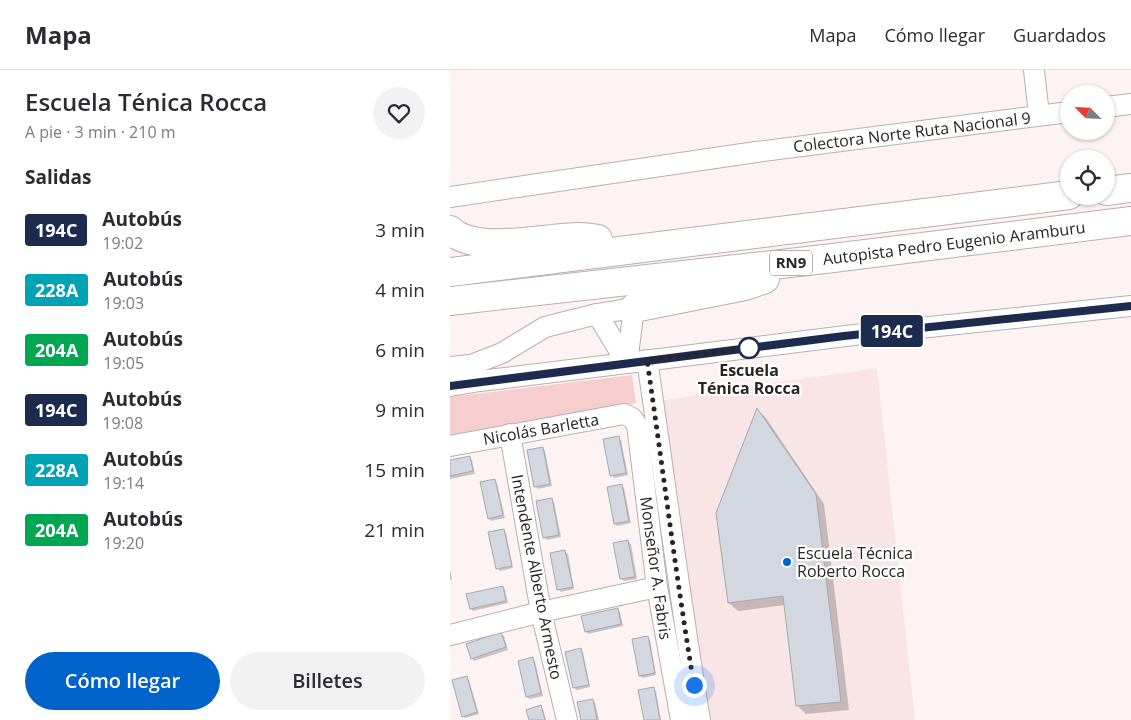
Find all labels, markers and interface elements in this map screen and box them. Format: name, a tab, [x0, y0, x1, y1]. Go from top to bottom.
text: Mapa	[25, 18, 92, 51]
text: Mapa	[809, 23, 856, 47]
text: Cómo llegar	[884, 23, 985, 47]
text: Guardados	[1013, 23, 1106, 47]
text: Escuela Ténica Rocca	[25, 85, 267, 118]
north arrow	[1060, 85, 1115, 140]
map controls	[1060, 85, 1115, 205]
button: heart	[373, 87, 425, 139]
street label: Colectora Norte Ruta Nacional 9	[792, 107, 1032, 157]
text: A pie · 3 min · 210 m	[25, 121, 176, 143]
button: locate	[1060, 150, 1115, 205]
text: Salidas	[25, 164, 91, 190]
text: Autobús	[102, 206, 182, 232]
street label: Autopista Pedro Eugenio Aramburu	[821, 216, 1087, 270]
text: 3 min	[375, 217, 425, 243]
text: 194C	[35, 218, 77, 242]
text: 19:02	[102, 232, 143, 254]
road number: RN9	[770, 250, 812, 276]
text: Autobús	[103, 266, 183, 292]
text: 4 min	[375, 277, 425, 303]
text: 228A	[35, 278, 78, 302]
text: 19:03	[103, 292, 144, 314]
line badge: 194C	[857, 315, 927, 347]
text: 194C	[871, 319, 913, 343]
text: Autobús	[103, 326, 183, 352]
text: 6 min	[375, 337, 425, 363]
marker: Escuela Ténica Rocca	[738, 337, 760, 359]
text: 204A	[35, 338, 78, 362]
text: 19:05	[103, 352, 144, 374]
place label: Escuela Ténica Rocca	[698, 359, 800, 399]
text: Autobús	[102, 386, 182, 412]
text: 9 min	[375, 397, 425, 423]
text: 194C	[35, 398, 77, 422]
street label: Nicolás Barletta	[481, 408, 601, 450]
text: 19:08	[102, 412, 143, 434]
text: Autobús	[103, 446, 183, 472]
text: 15 min	[364, 457, 425, 483]
text: 228A	[35, 458, 78, 482]
text: 19:14	[103, 472, 144, 494]
street label: Intendente Alberto Armesto	[506, 473, 568, 681]
street label: Monseñor A. Fabris	[635, 495, 677, 641]
text: Autobús	[103, 506, 183, 532]
text: 21 min	[364, 517, 425, 543]
text: 204A	[35, 518, 78, 542]
text: 19:20	[103, 532, 144, 554]
place label: Escuela Técnica Roberto Rocca	[797, 542, 913, 582]
marker: Escuela Técnica Roberto Rocca	[781, 556, 793, 568]
button: Cómo llegar	[25, 652, 220, 710]
button: Billetes	[230, 652, 425, 710]
your location	[682, 673, 707, 698]

